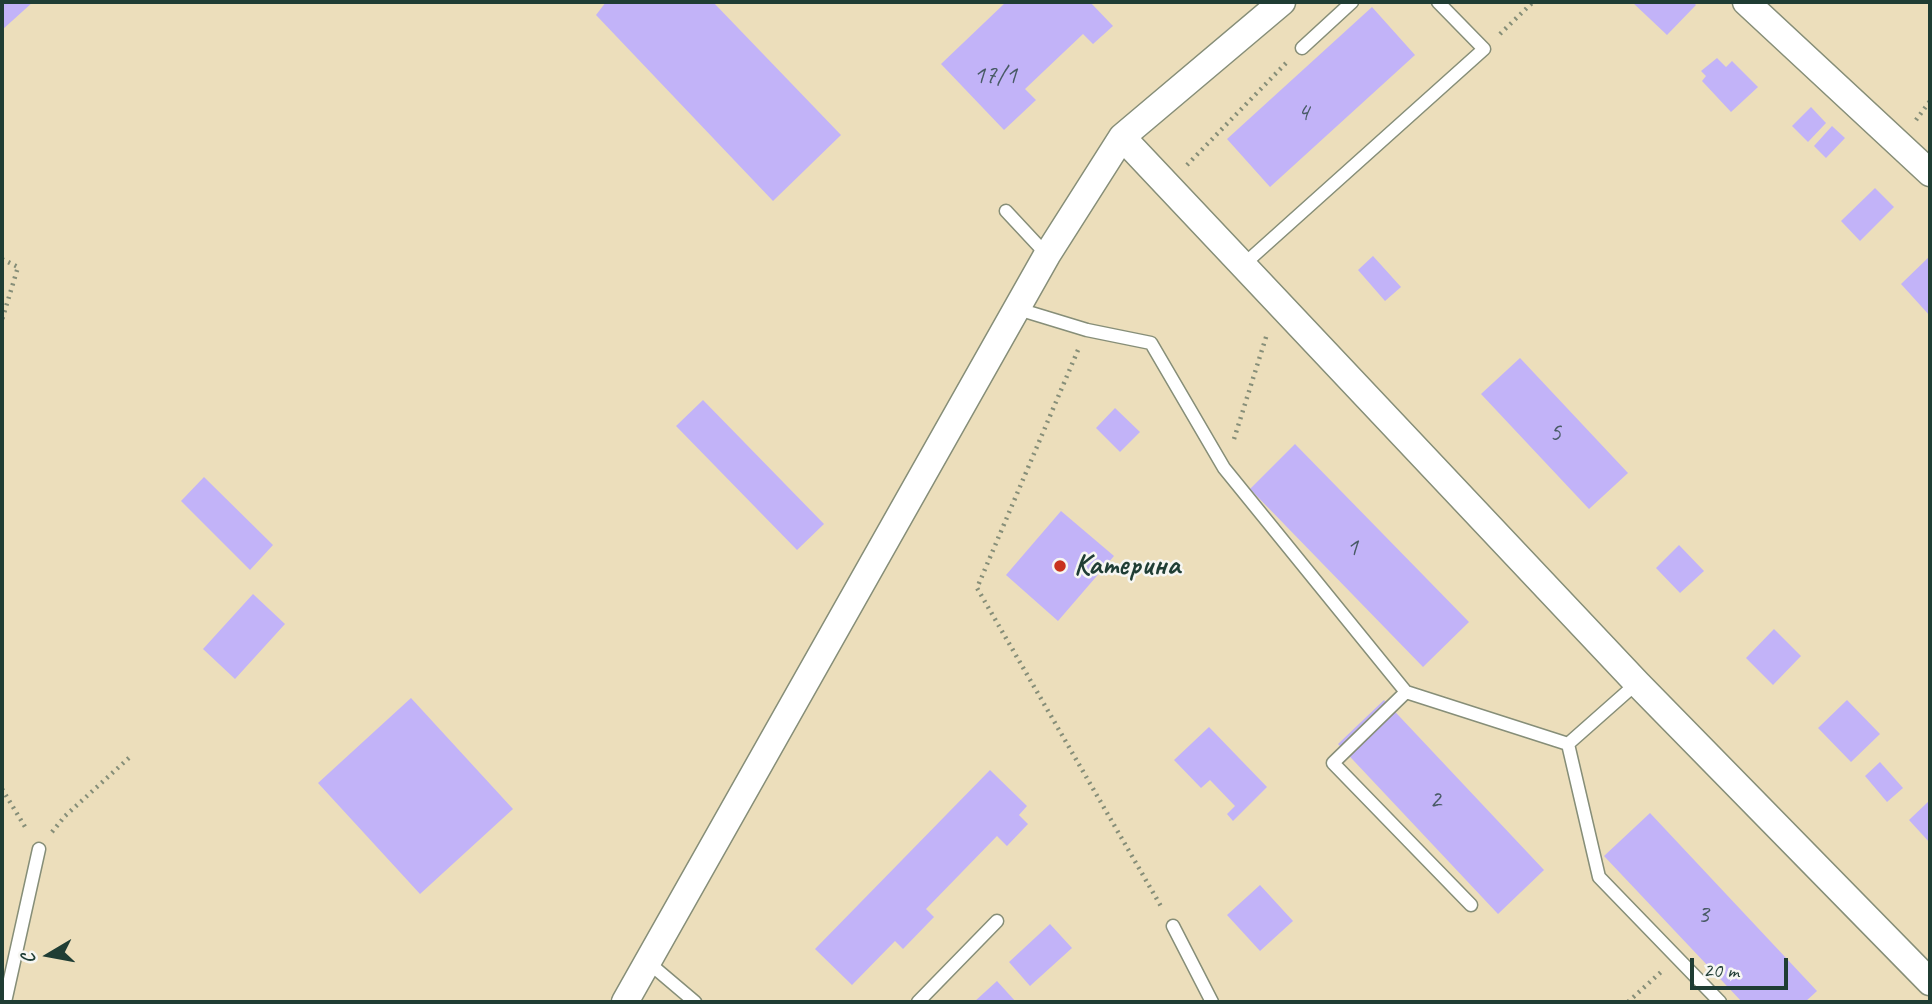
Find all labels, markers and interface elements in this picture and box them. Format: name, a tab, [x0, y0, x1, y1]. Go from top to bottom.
house number: 17/1	[973, 60, 1017, 92]
house number: 4	[1297, 97, 1309, 129]
house number: 5	[1549, 417, 1561, 449]
house number: 1	[1346, 532, 1358, 564]
place label: Катерина	[1074, 548, 1180, 584]
marker: Катерина	[1052, 558, 1068, 574]
house number: 2	[1429, 784, 1441, 816]
house number: 3	[1697, 899, 1709, 931]
north arrow	[14, 920, 84, 990]
scale bar	[1694, 944, 1792, 988]
text: С	[16, 952, 41, 965]
text: 20 m	[1703, 957, 1739, 983]

